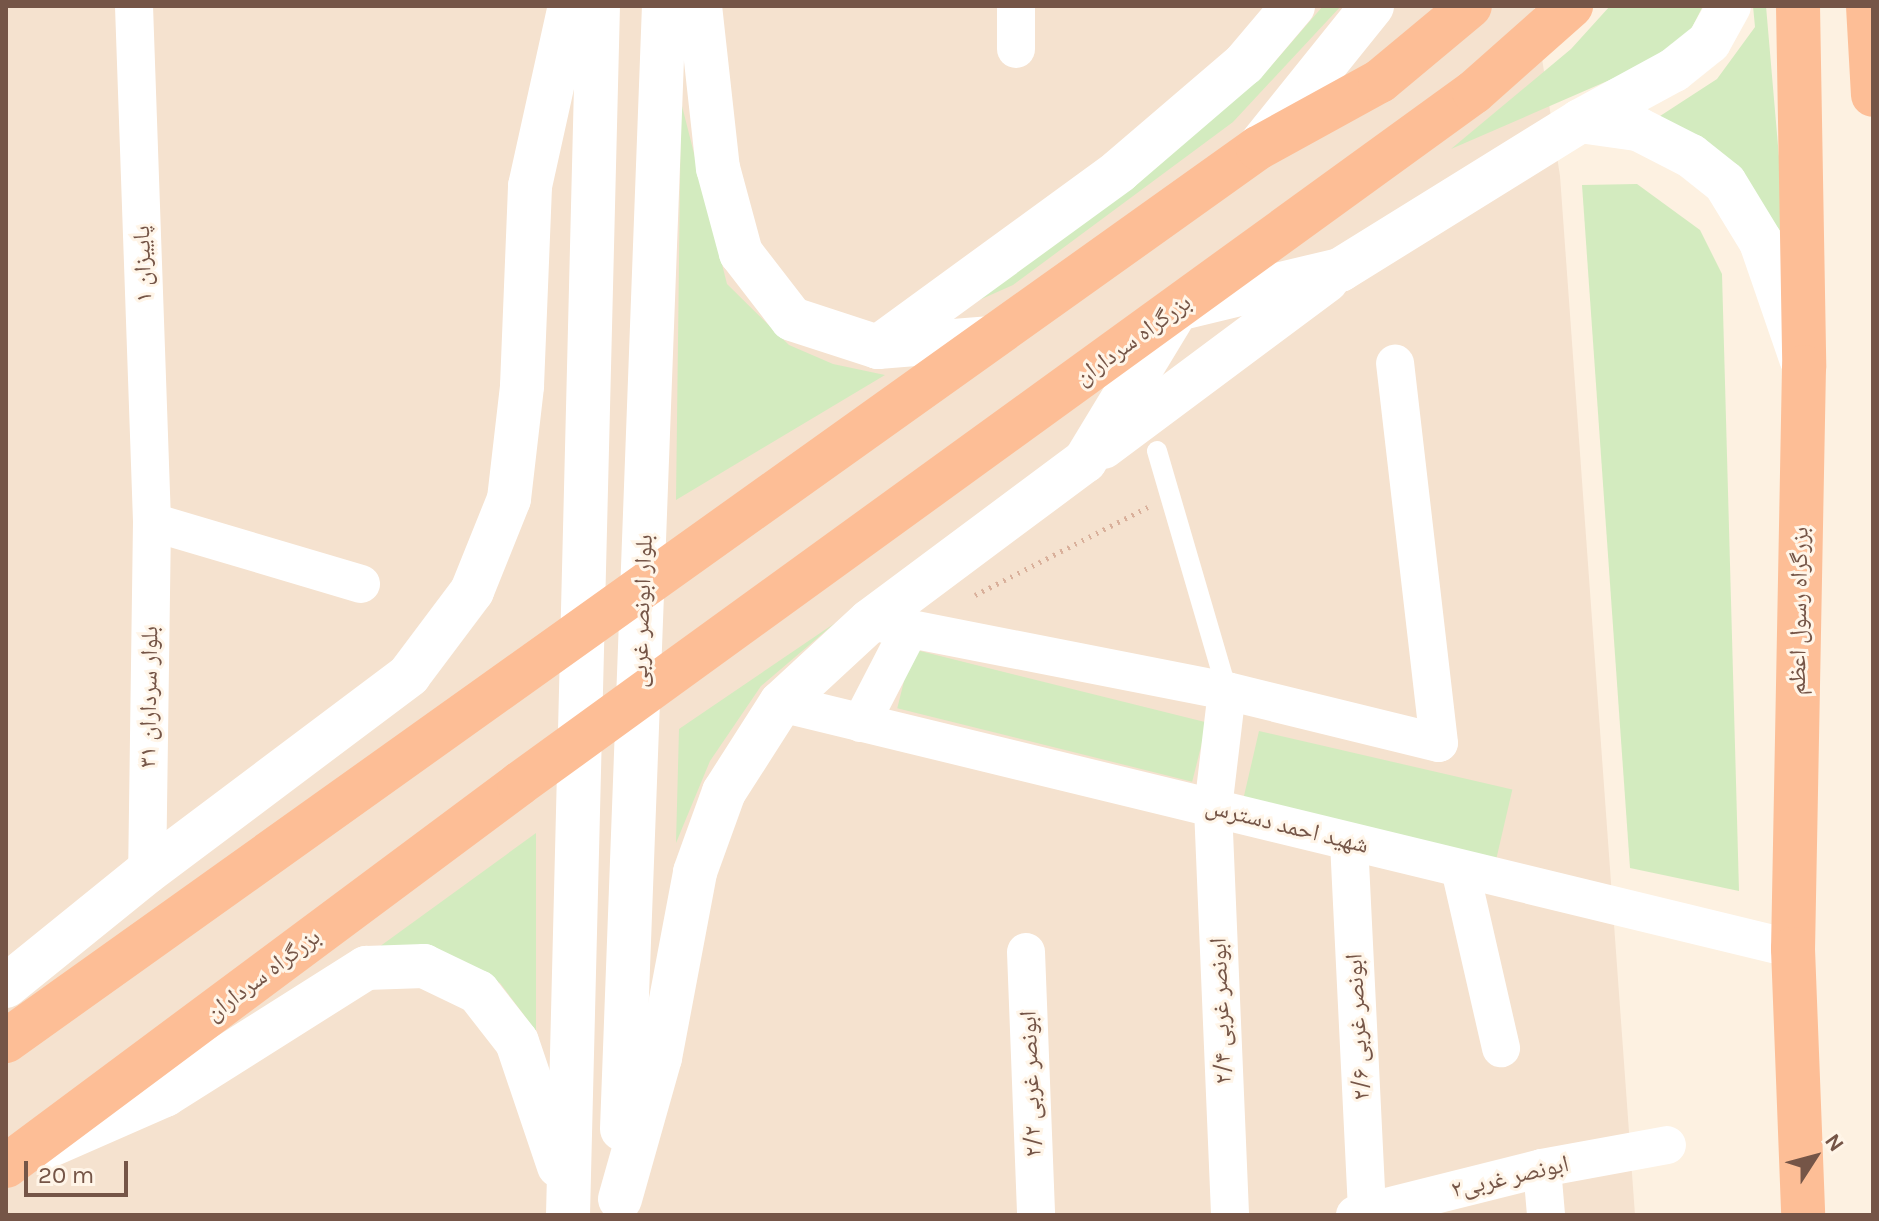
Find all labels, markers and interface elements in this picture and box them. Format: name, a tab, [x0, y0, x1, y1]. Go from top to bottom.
street label: پاییزان ۱	[127, 225, 159, 303]
street label: بزرگراه سرداران	[1069, 288, 1197, 392]
street label: بزرگراه رسول اعظم	[1783, 527, 1815, 695]
street label: بلوار ابونصر غربی	[625, 534, 659, 688]
street label: بلوار سرداران ۳۱	[133, 626, 165, 768]
street label: شهید احمد دسترس	[1203, 792, 1371, 860]
street label: بزرگراه سرداران	[200, 922, 326, 1028]
street label: ابونصر غربی ۲/۴	[1204, 937, 1238, 1085]
street label: ابونصر غربی ۲/۶	[1340, 953, 1376, 1101]
street label: ابونصر غربی ۲/۲	[1014, 1010, 1048, 1158]
north arrow	[1775, 1117, 1855, 1197]
text: N	[1819, 1129, 1850, 1157]
scale bar	[28, 1145, 132, 1195]
street label: ۲ابونصر غربی	[1448, 1149, 1572, 1205]
text: 20 m	[38, 1161, 94, 1189]

